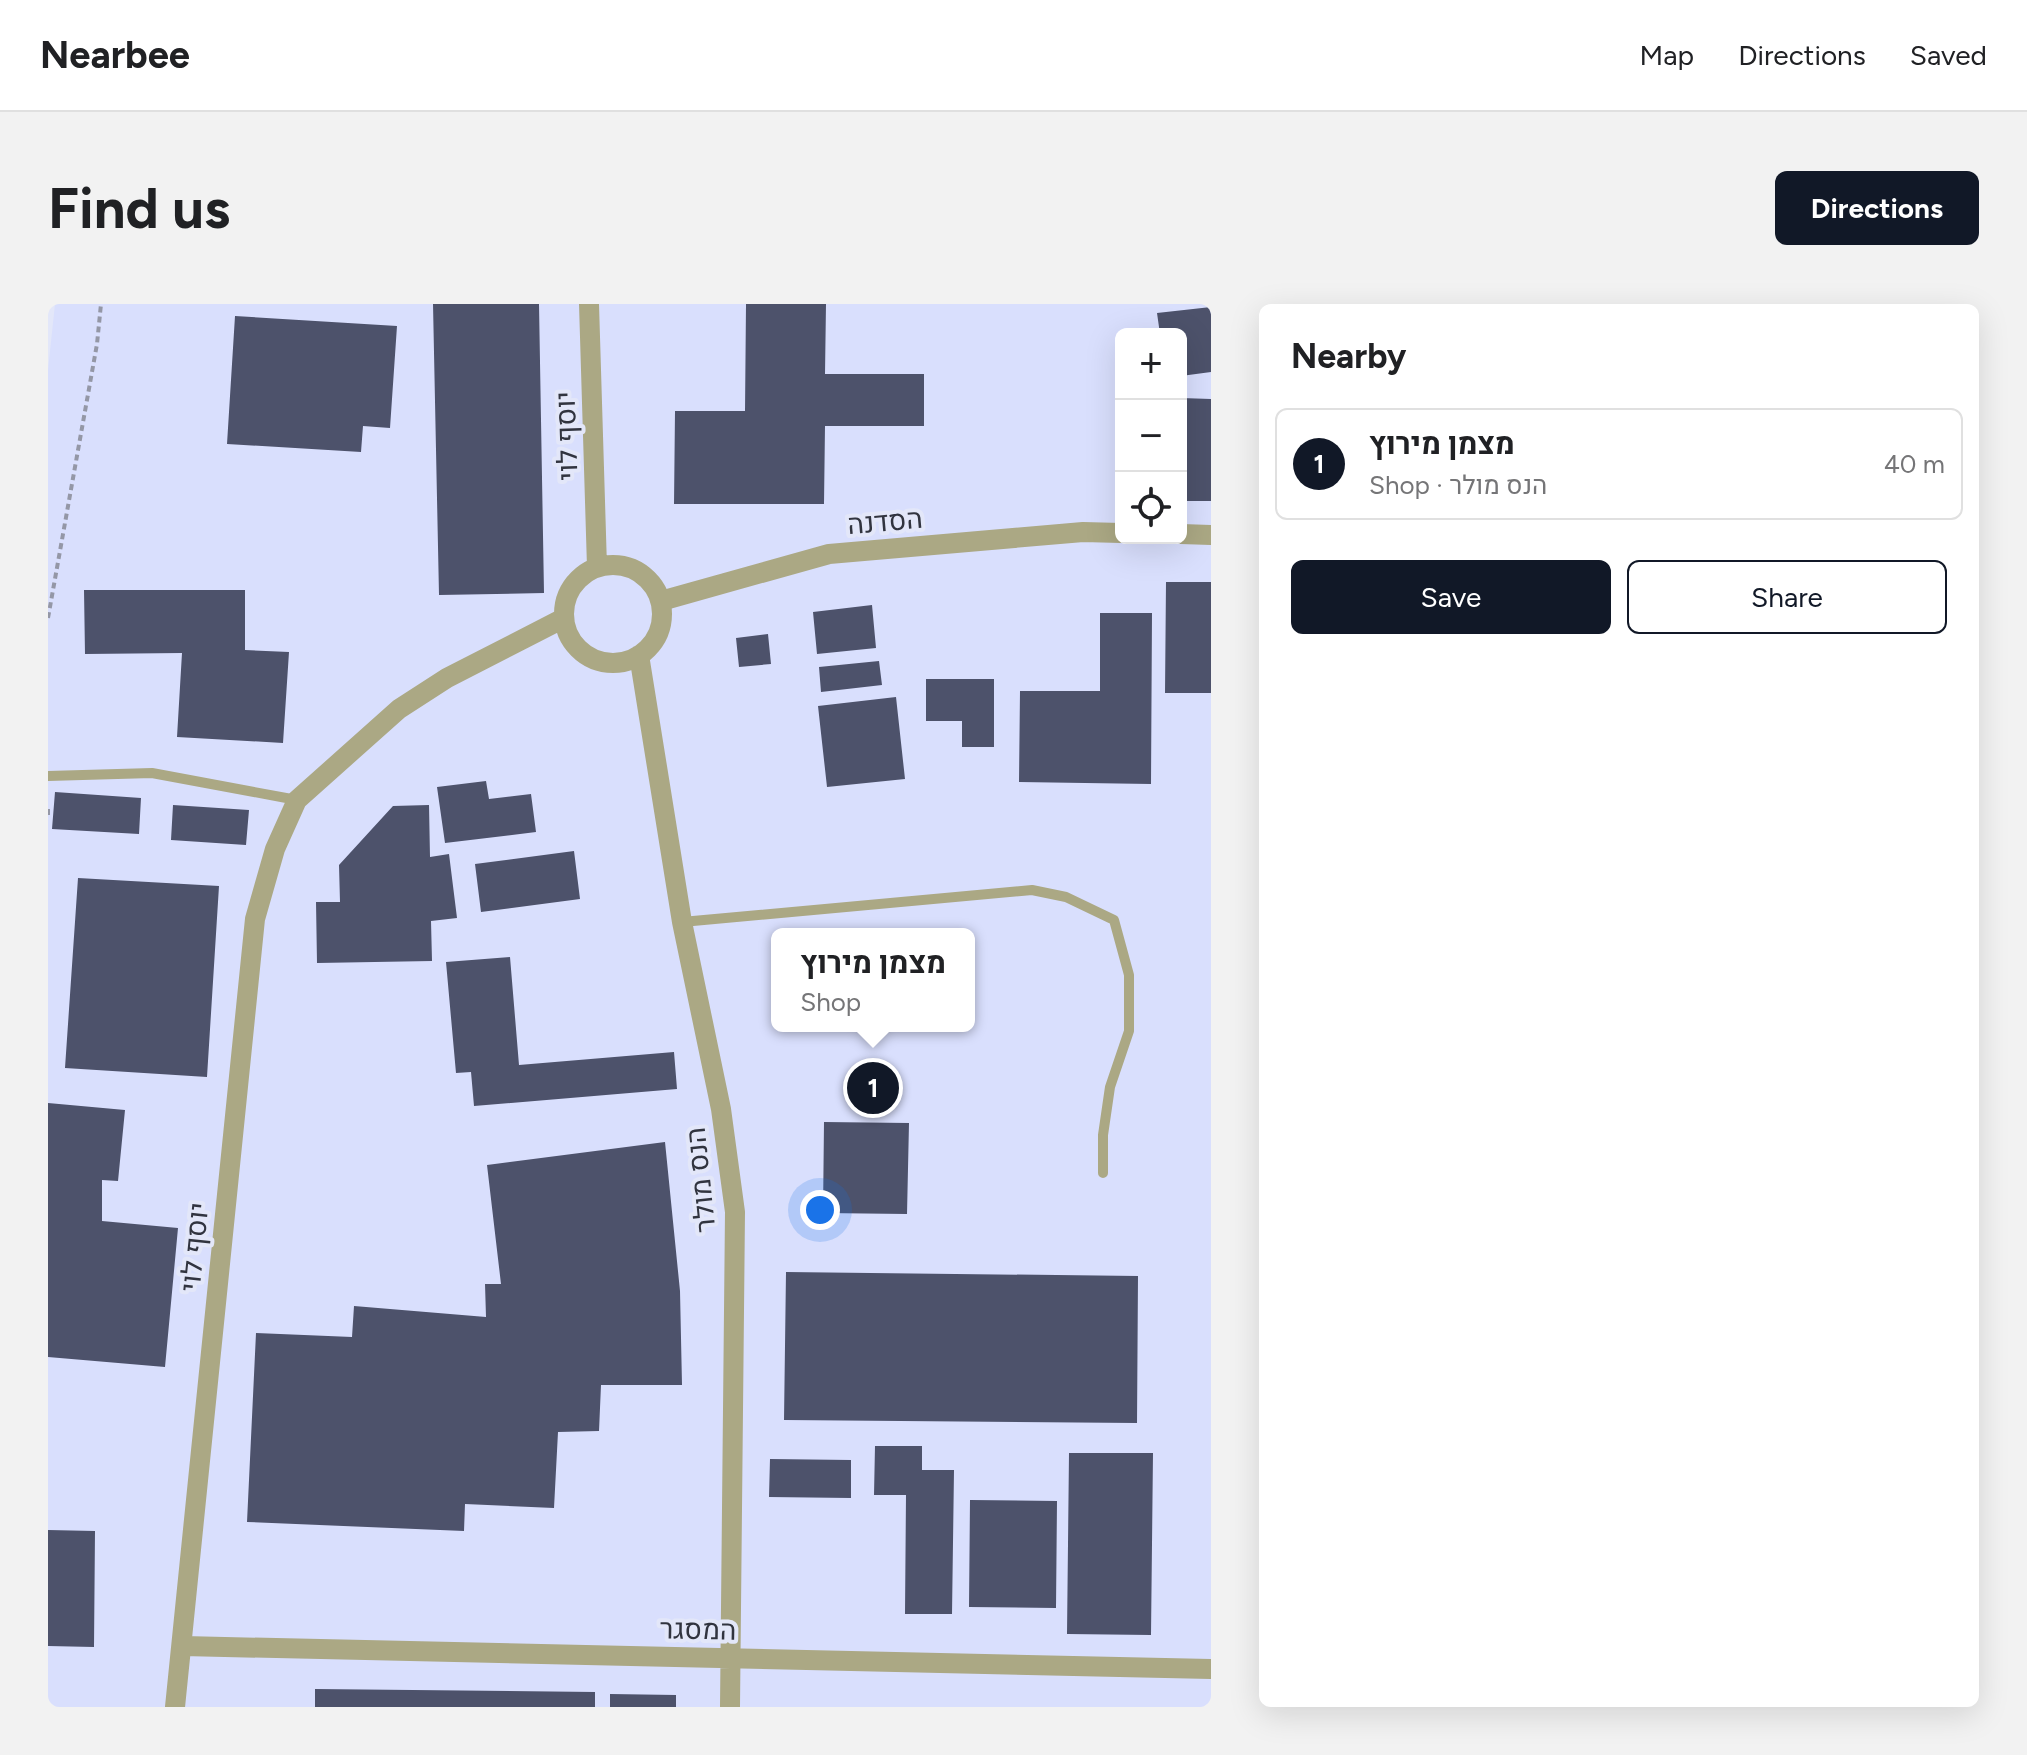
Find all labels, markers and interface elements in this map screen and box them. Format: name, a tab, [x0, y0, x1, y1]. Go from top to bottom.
text: Nearbee	[40, 32, 190, 78]
text: Map	[1640, 38, 1694, 72]
text: Directions	[1738, 38, 1866, 72]
text: Saved	[1910, 38, 1987, 72]
button: Directions	[1775, 171, 1979, 245]
text: Find us	[48, 175, 230, 242]
map controls	[1115, 328, 1187, 544]
button: +	[1115, 328, 1187, 400]
text: Nearby	[1291, 336, 1406, 377]
street label: יוסף לוי	[547, 391, 585, 481]
button: −	[1115, 400, 1187, 472]
text: מצמן מירוץ	[1369, 425, 1515, 462]
text: 1	[1314, 448, 1324, 480]
text: 40 m	[1884, 448, 1945, 480]
text: Shop · הנס מולר	[1369, 469, 1547, 501]
button: locate	[1115, 472, 1187, 544]
street label: הסדנה	[846, 501, 924, 541]
button: Save	[1291, 560, 1611, 634]
button: Share	[1627, 560, 1947, 634]
popup	[771, 928, 975, 1032]
text: מצמן מירוץ	[800, 944, 946, 981]
text: Shop	[800, 986, 861, 1018]
pin: 1	[847, 1058, 899, 1118]
street label: הנס מולר	[678, 1126, 722, 1234]
your location	[800, 1190, 840, 1230]
street label: יוסף לוי	[172, 1201, 216, 1293]
street label: המסגר	[659, 1611, 737, 1647]

